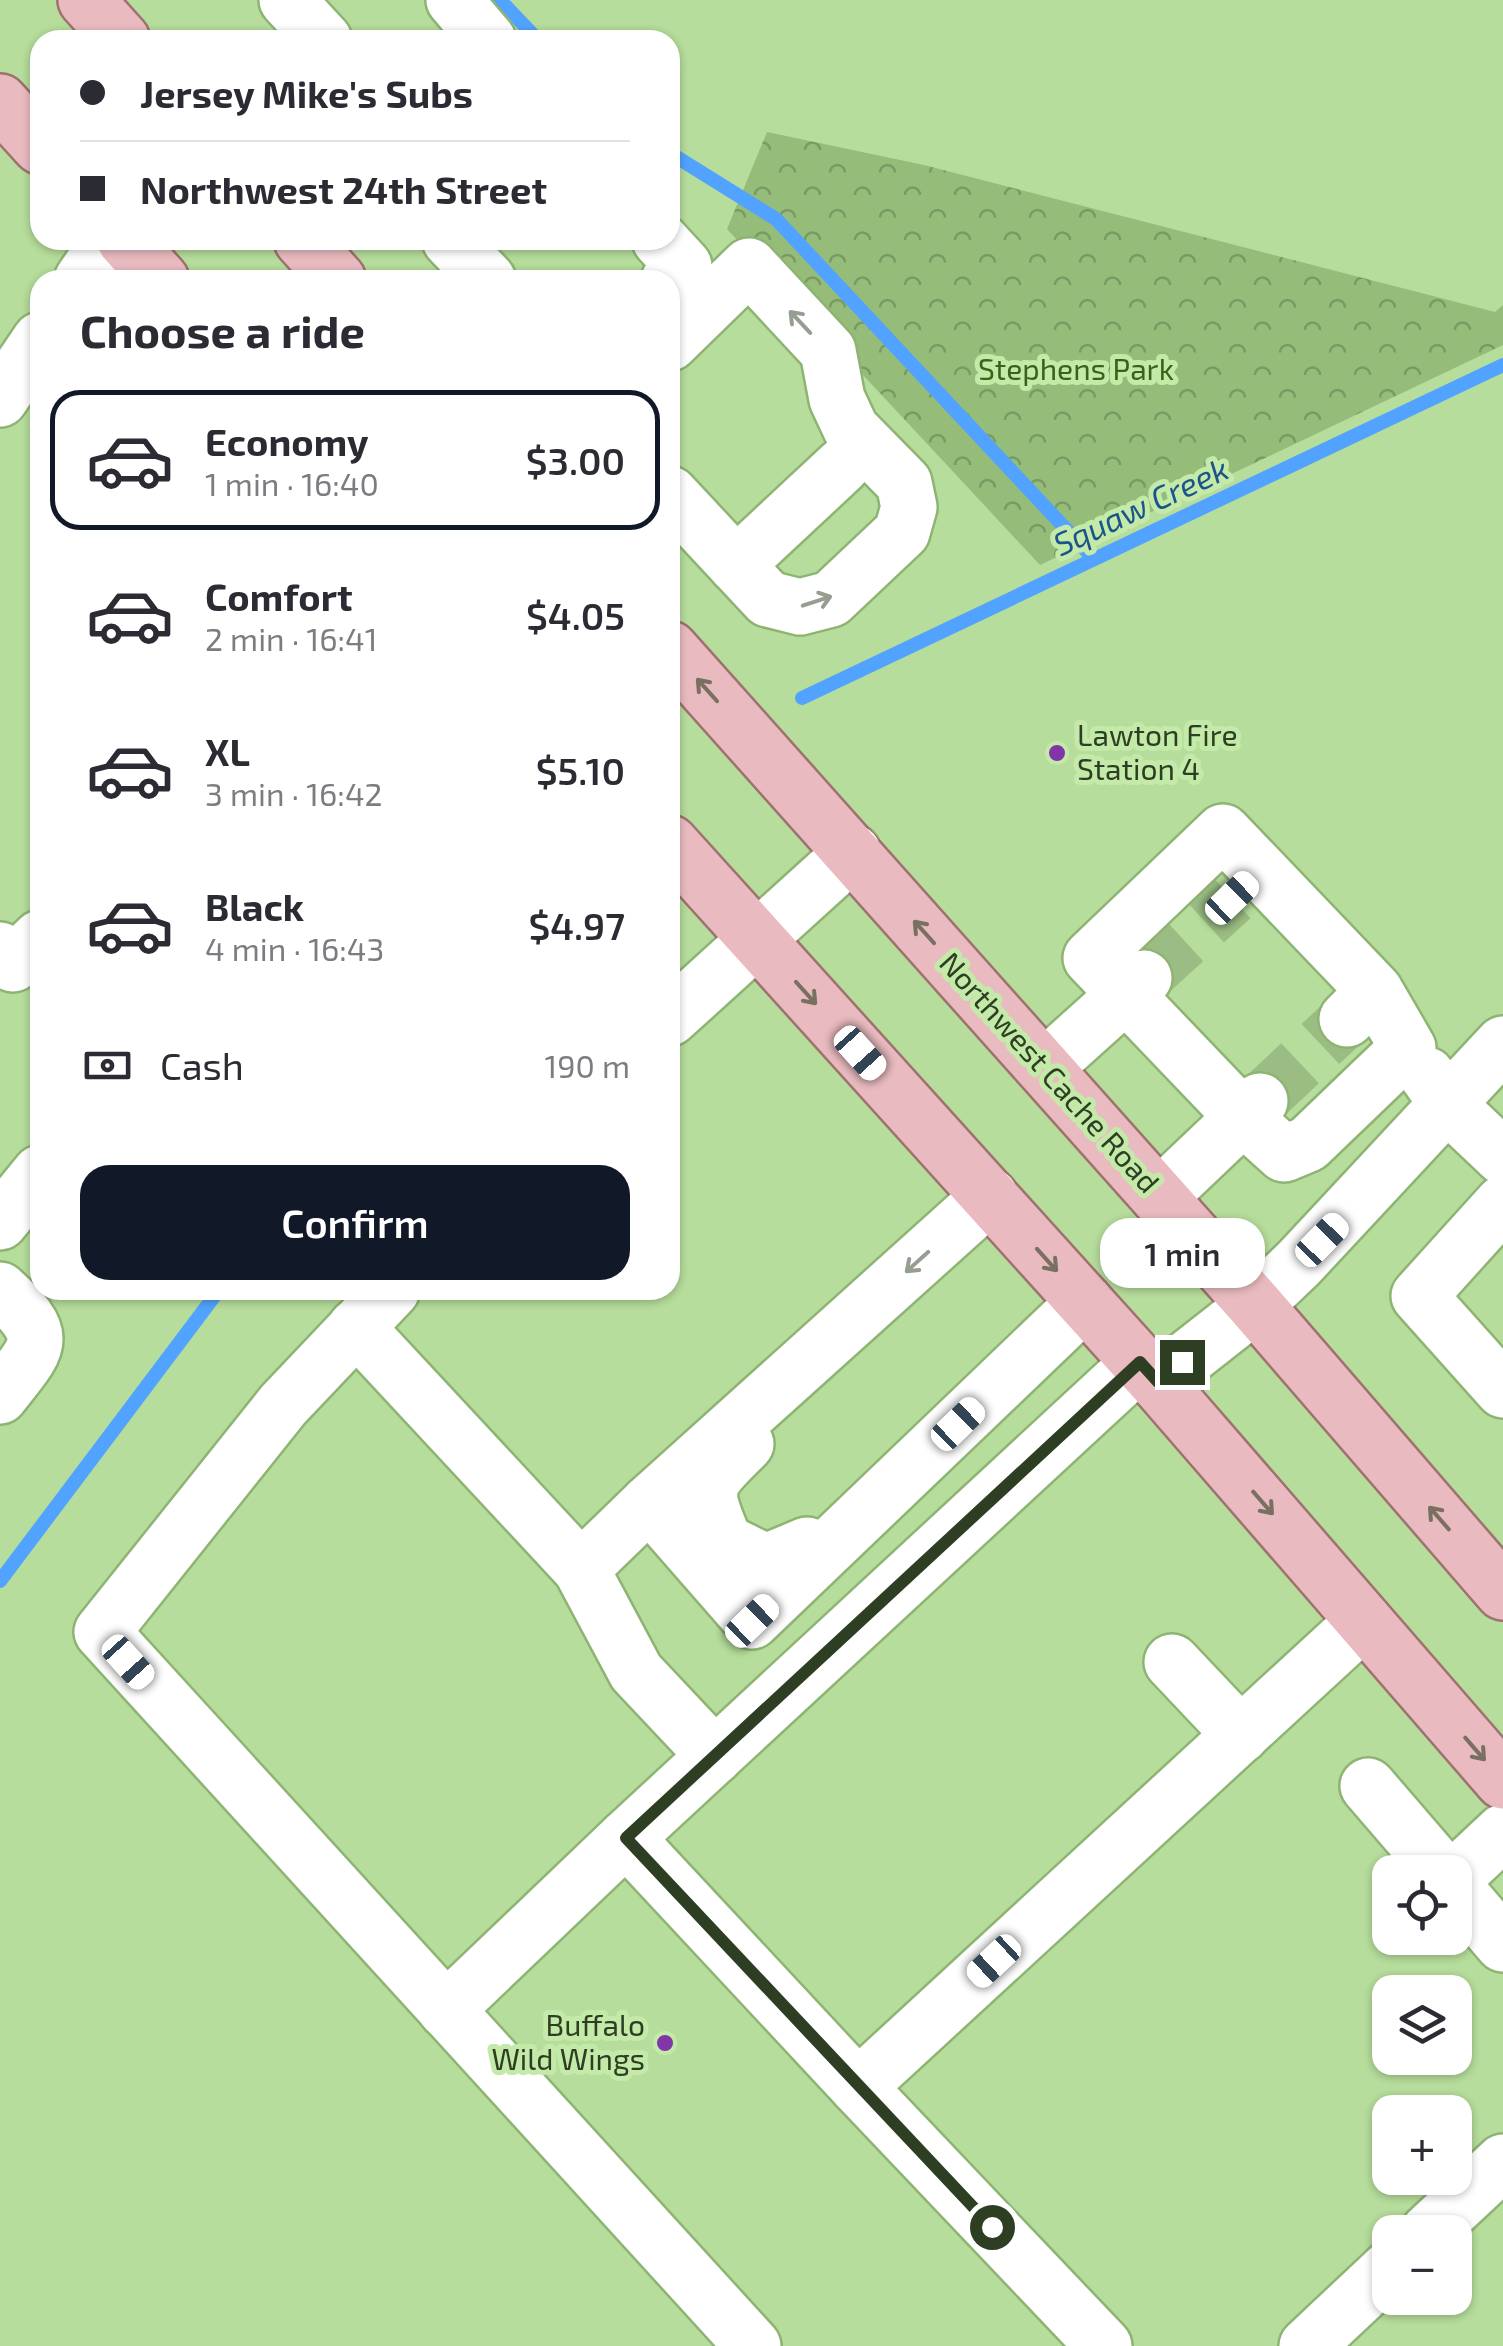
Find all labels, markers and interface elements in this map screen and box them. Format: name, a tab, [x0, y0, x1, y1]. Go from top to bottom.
text: Jersey Mike's Subs	[140, 70, 473, 116]
text: Northwest 24th Street	[140, 166, 547, 212]
text: Choose a ride	[80, 303, 365, 357]
one-way arrow	[788, 310, 812, 334]
park label: Stephens Park	[978, 350, 1174, 386]
icon: car	[85, 415, 175, 505]
text: Economy	[205, 418, 369, 464]
text: $3.00	[526, 437, 625, 483]
water label: Squaw Creek	[1047, 448, 1234, 563]
text: 1 min · 16:40	[205, 464, 379, 502]
icon: car	[85, 570, 175, 660]
text: Comfort	[205, 573, 353, 619]
one-way arrow	[801, 591, 832, 609]
text: $4.05	[526, 592, 625, 638]
text: 2 min · 16:41	[205, 619, 378, 657]
one-way arrow	[696, 678, 719, 703]
place label: Lawton Fire Station 4	[1077, 716, 1238, 786]
icon: car	[85, 725, 175, 815]
text: XL	[205, 728, 250, 774]
marker: Lawton Fire Station 4	[1046, 742, 1068, 764]
text: $5.10	[536, 747, 625, 793]
text: 3 min · 16:42	[205, 774, 383, 812]
car	[1200, 866, 1264, 930]
icon: car	[85, 880, 175, 970]
text: Black	[205, 883, 304, 929]
text: $4.97	[528, 902, 625, 948]
one-way arrow	[913, 920, 936, 945]
text: 4 min · 16:43	[205, 929, 384, 967]
street label: Northwest Cache Road	[933, 944, 1168, 1199]
one-way arrow	[794, 980, 817, 1005]
car	[829, 1021, 891, 1085]
icon: cash	[80, 1038, 135, 1093]
text: Cash	[160, 1042, 244, 1088]
text: 190 m	[544, 1046, 630, 1084]
button: Confirm	[80, 1165, 630, 1280]
car	[1290, 1208, 1354, 1272]
callout: 1 min	[1100, 1217, 1264, 1287]
text: 1 min	[1145, 1234, 1220, 1272]
one-way arrow	[1036, 1247, 1059, 1272]
one-way arrow	[905, 1250, 930, 1273]
route end	[1160, 1340, 1205, 1385]
car	[926, 1392, 990, 1456]
one-way arrow	[1251, 1490, 1273, 1516]
one-way arrow	[1428, 1506, 1451, 1531]
car	[720, 1589, 784, 1653]
car	[97, 1630, 159, 1694]
one-way arrow	[1464, 1736, 1486, 1762]
map controls	[1372, 1855, 1472, 2315]
button: locate	[1372, 1855, 1472, 1955]
car	[962, 1930, 1026, 1992]
button: layers	[1372, 1975, 1472, 2075]
place label: Buffalo Wild Wings	[491, 2006, 645, 2076]
marker: Buffalo Wild Wings	[654, 2032, 676, 2054]
button: +	[1372, 2095, 1472, 2195]
route start	[970, 2205, 1015, 2250]
button: −	[1372, 2215, 1472, 2315]

